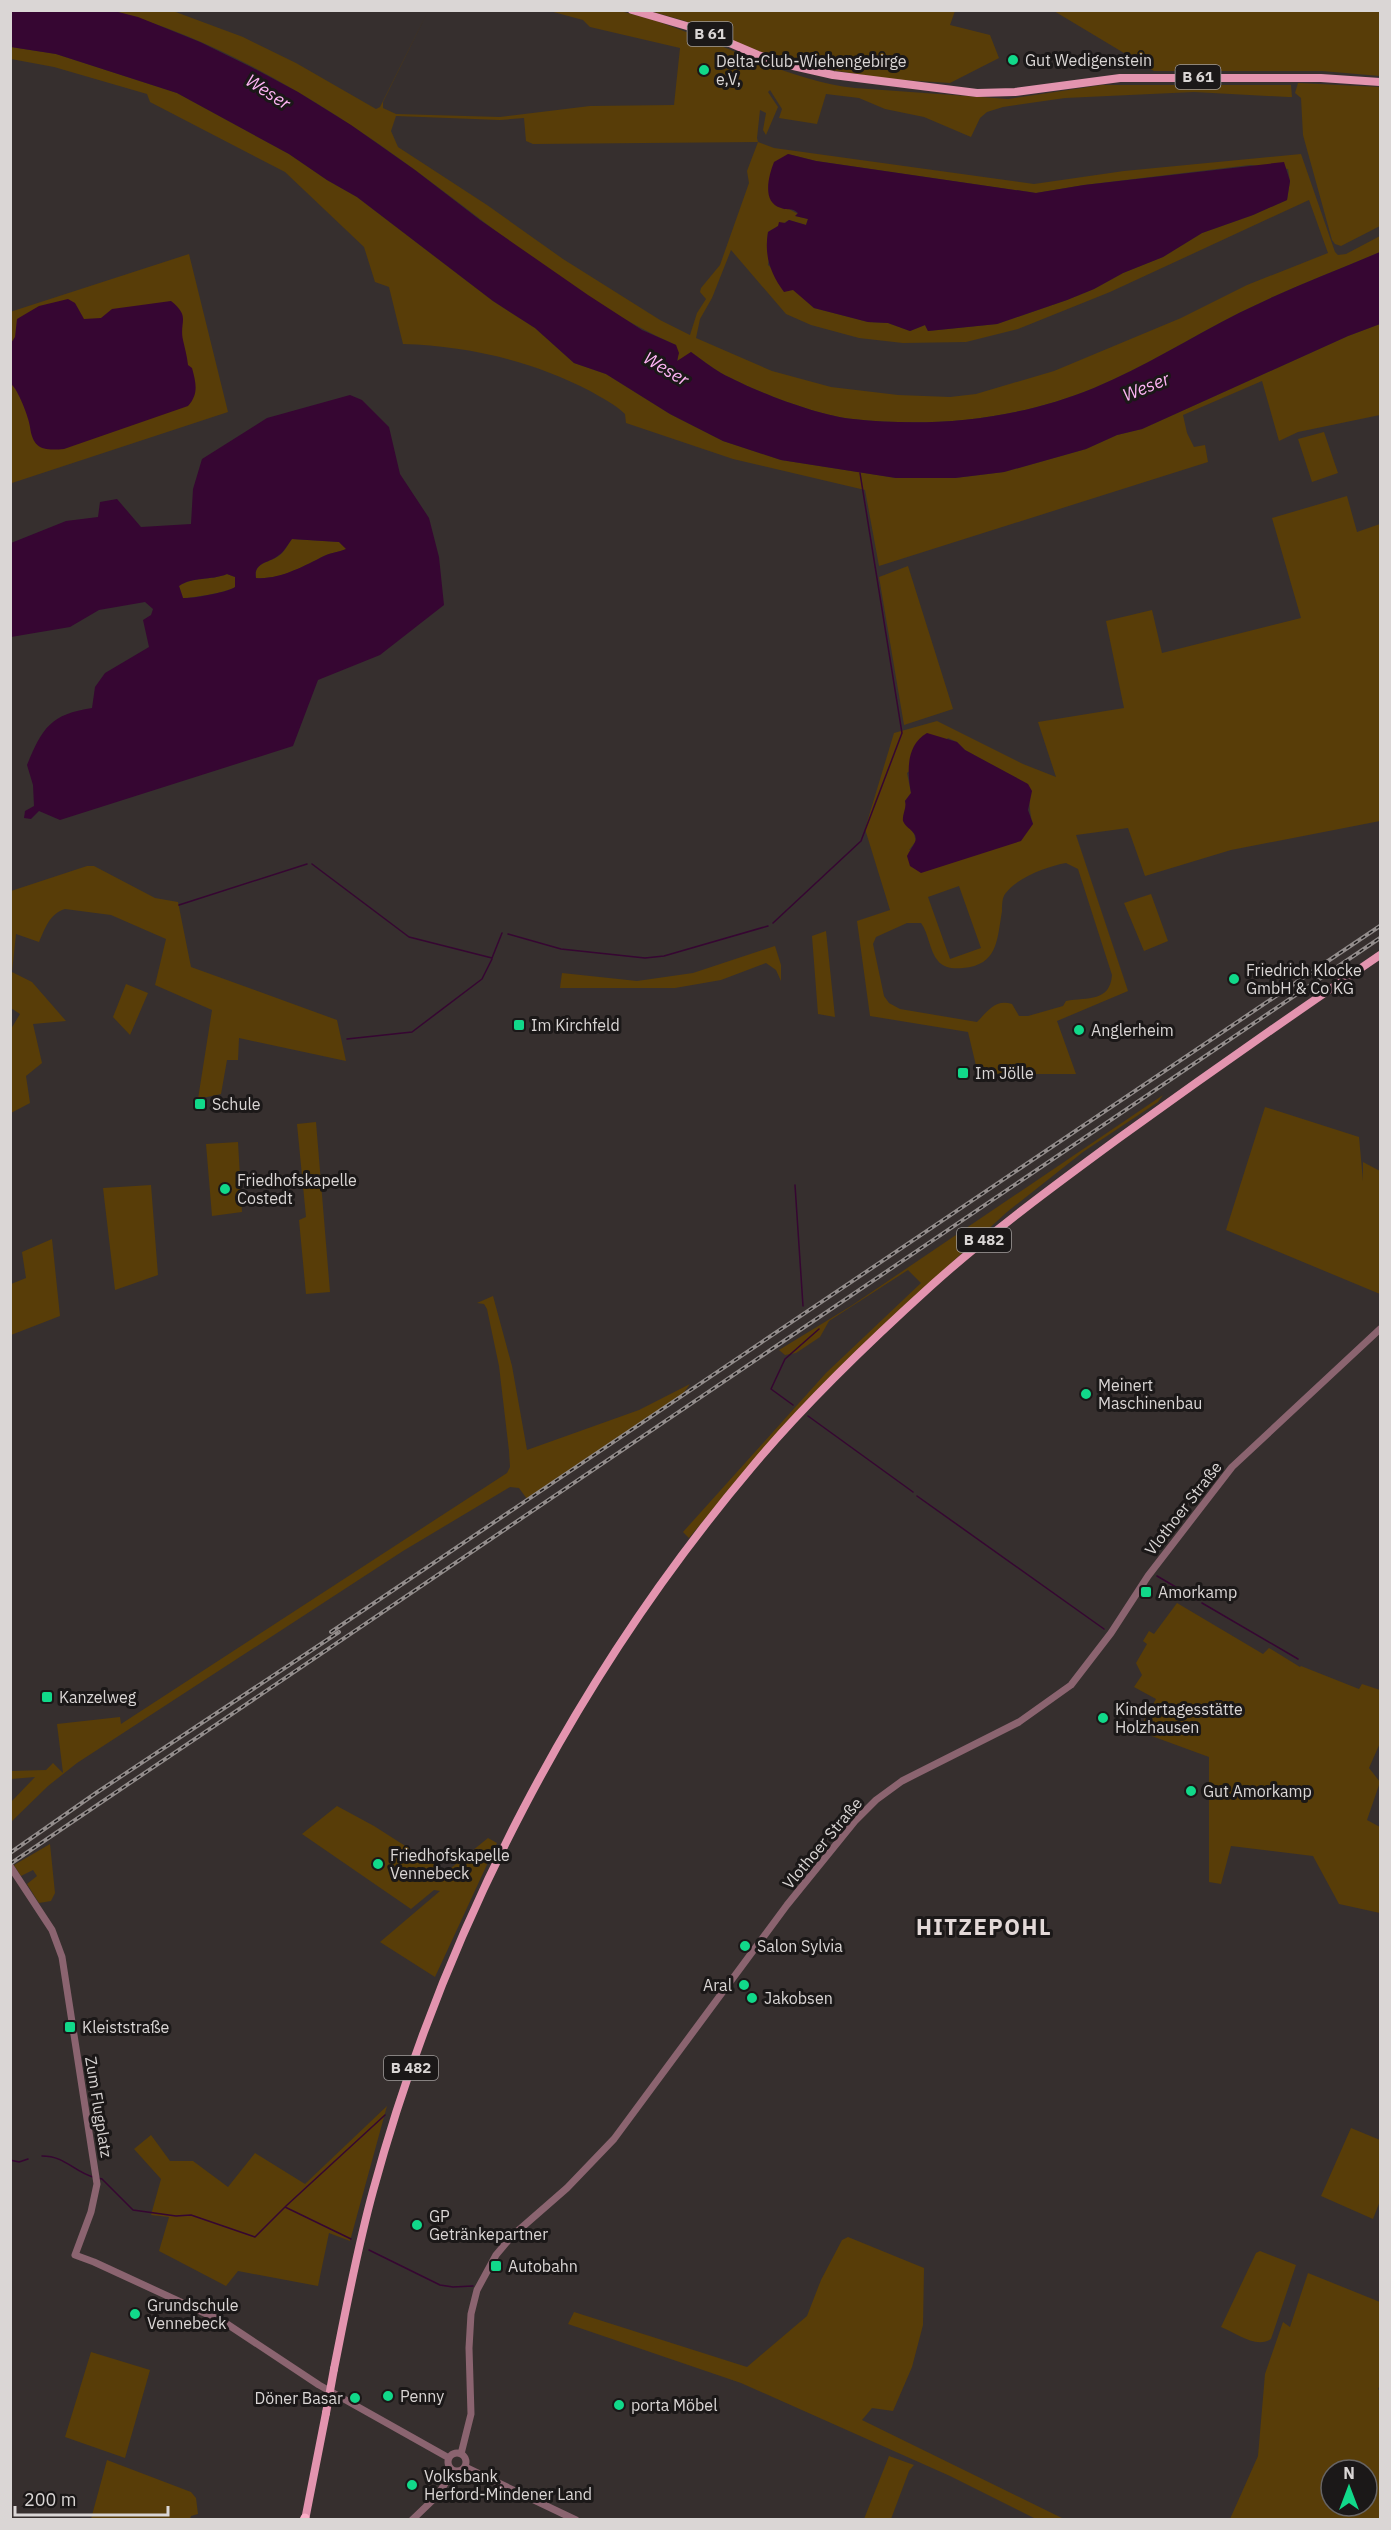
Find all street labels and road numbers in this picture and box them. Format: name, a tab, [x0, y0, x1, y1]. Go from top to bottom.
road number: B 61	[688, 22, 732, 46]
road number: B 61	[1176, 65, 1220, 89]
road number: B 482	[957, 1228, 1011, 1252]
street label: Vlothoer Straße	[1140, 1457, 1226, 1559]
street label: Vlothoer Straße	[778, 1793, 866, 1893]
street label: Zum Flugplatz	[81, 2055, 117, 2159]
road number: B 482	[384, 2056, 438, 2080]

